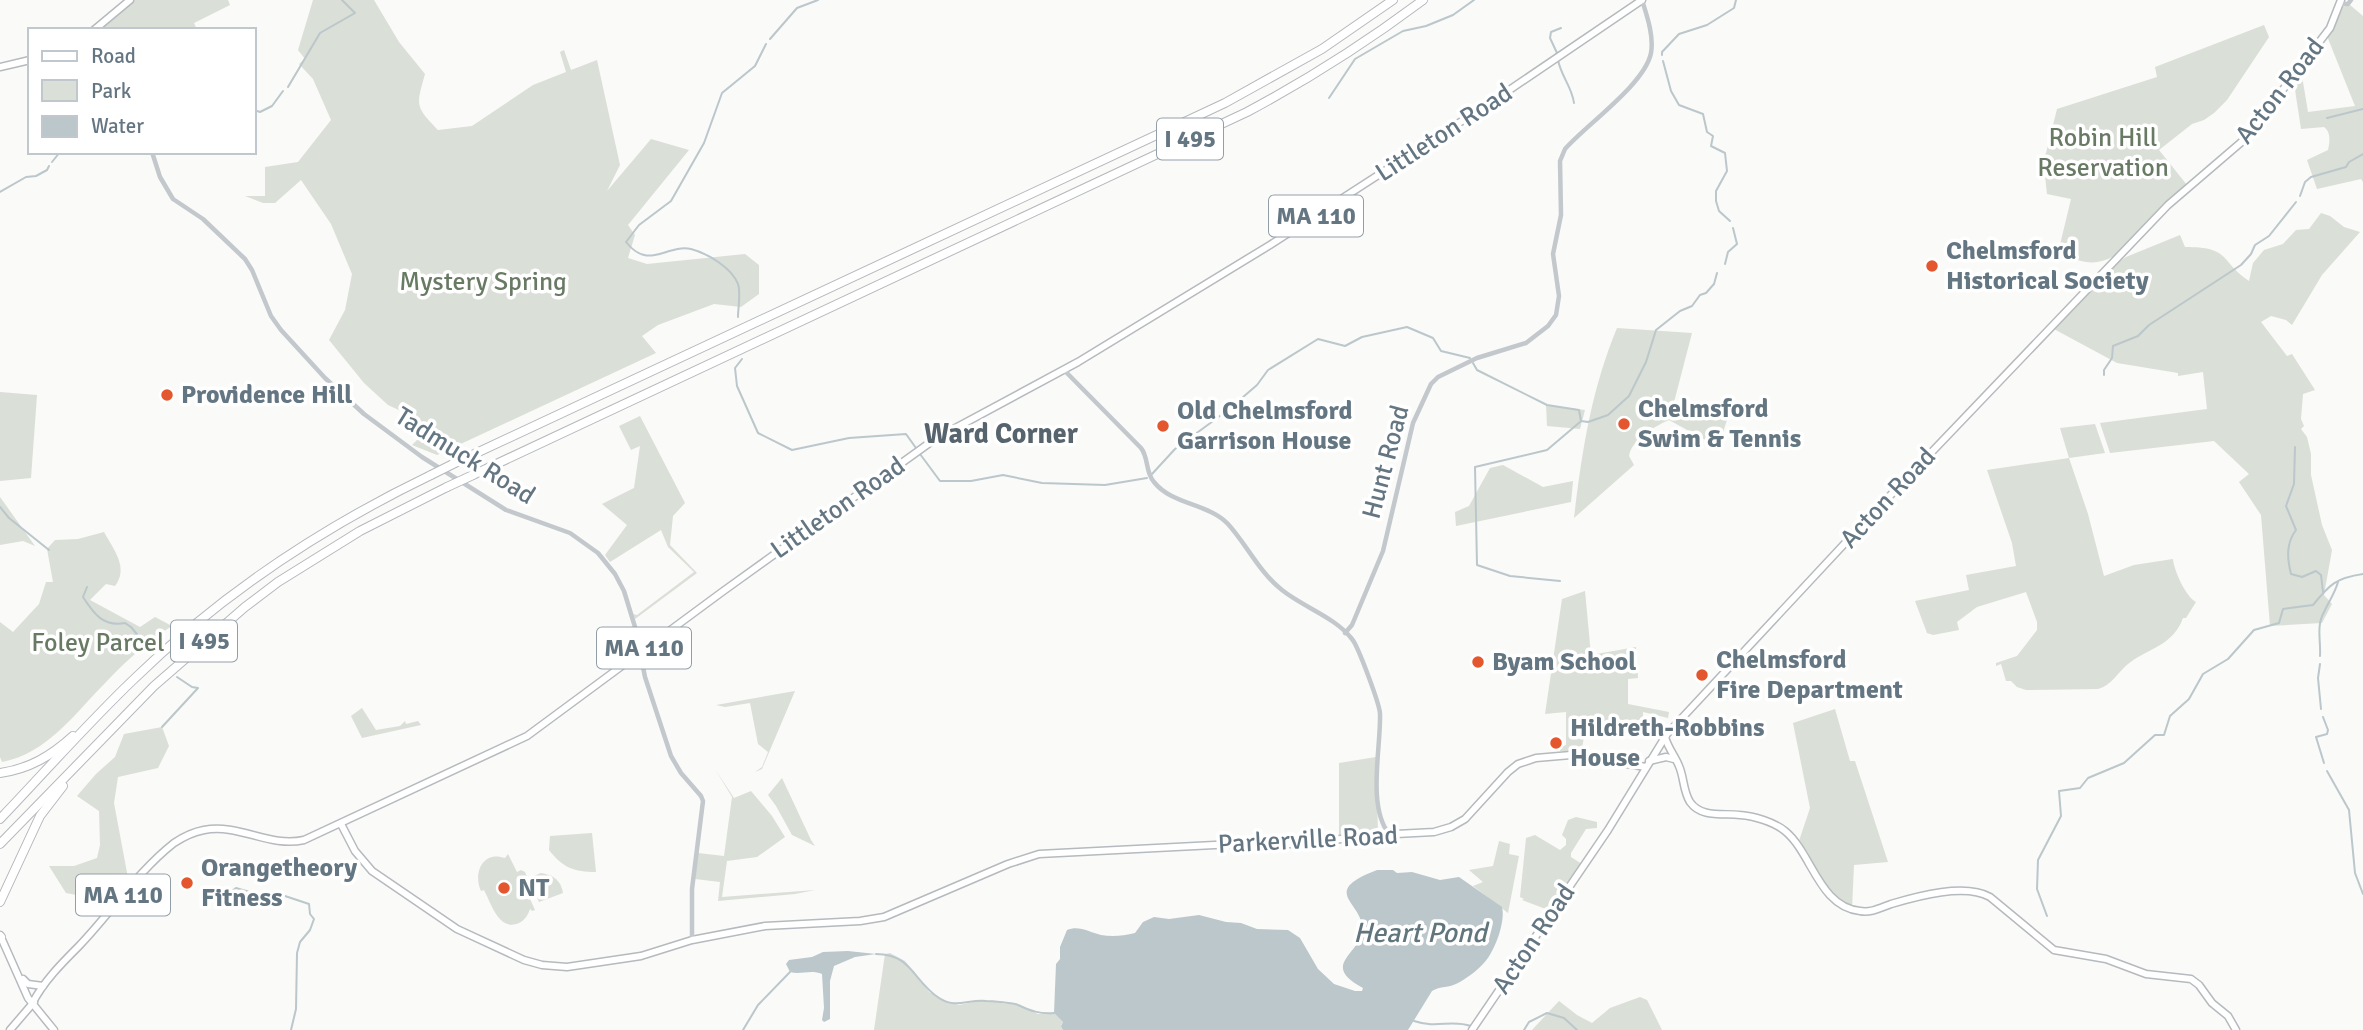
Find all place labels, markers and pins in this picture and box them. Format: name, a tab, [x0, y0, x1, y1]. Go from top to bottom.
place label: Chelmsford Historical Society	[1946, 235, 2149, 297]
marker: Chelmsford Historical Society	[1924, 258, 1940, 274]
place label: Providence Hill	[181, 379, 353, 411]
marker: Providence Hill	[159, 387, 175, 403]
place label: Chelmsford Swim & Tennis	[1638, 393, 1801, 455]
place label: Old Chelmsford Garrison House	[1177, 395, 1352, 457]
marker: Chelmsford Swim & Tennis	[1616, 416, 1632, 432]
marker: Old Chelmsford Garrison House	[1155, 418, 1171, 434]
place label: Chelmsford Fire Department	[1716, 644, 1903, 706]
place label: Byam School	[1492, 646, 1636, 678]
marker: Byam School	[1470, 654, 1486, 670]
marker: Chelmsford Fire Department	[1694, 667, 1710, 683]
place label: Hildreth-Robbins House	[1570, 712, 1765, 774]
marker: Hildreth-Robbins House	[1548, 735, 1564, 751]
place label: Orangetheory Fitness	[201, 852, 357, 914]
place label: NT	[518, 872, 550, 904]
marker: Orangetheory Fitness	[179, 875, 195, 891]
marker: NT	[496, 880, 512, 896]

